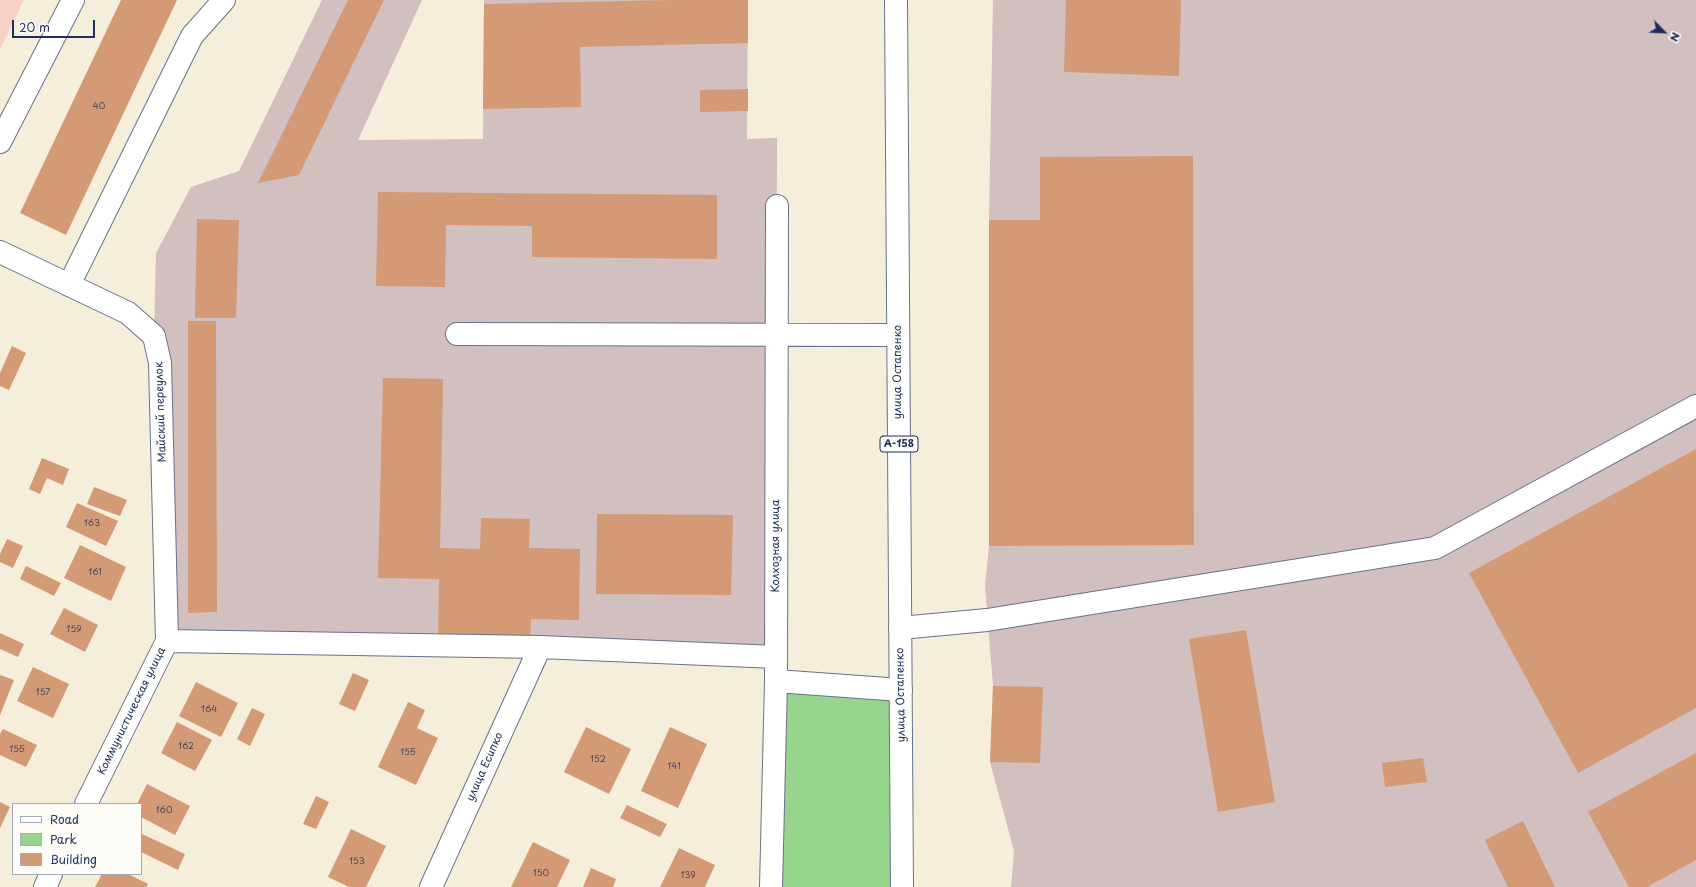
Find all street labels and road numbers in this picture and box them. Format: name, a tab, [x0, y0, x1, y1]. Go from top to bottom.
street label: улица Остапенко	[891, 325, 905, 419]
street label: Майский переулок	[153, 361, 169, 463]
road number: А-158	[880, 436, 918, 452]
street label: Колхозная улица	[769, 499, 783, 593]
street label: Коммунистическая улица	[95, 645, 169, 777]
street label: улица Остапенко	[894, 648, 908, 742]
street label: улица Есипко	[464, 730, 506, 804]

